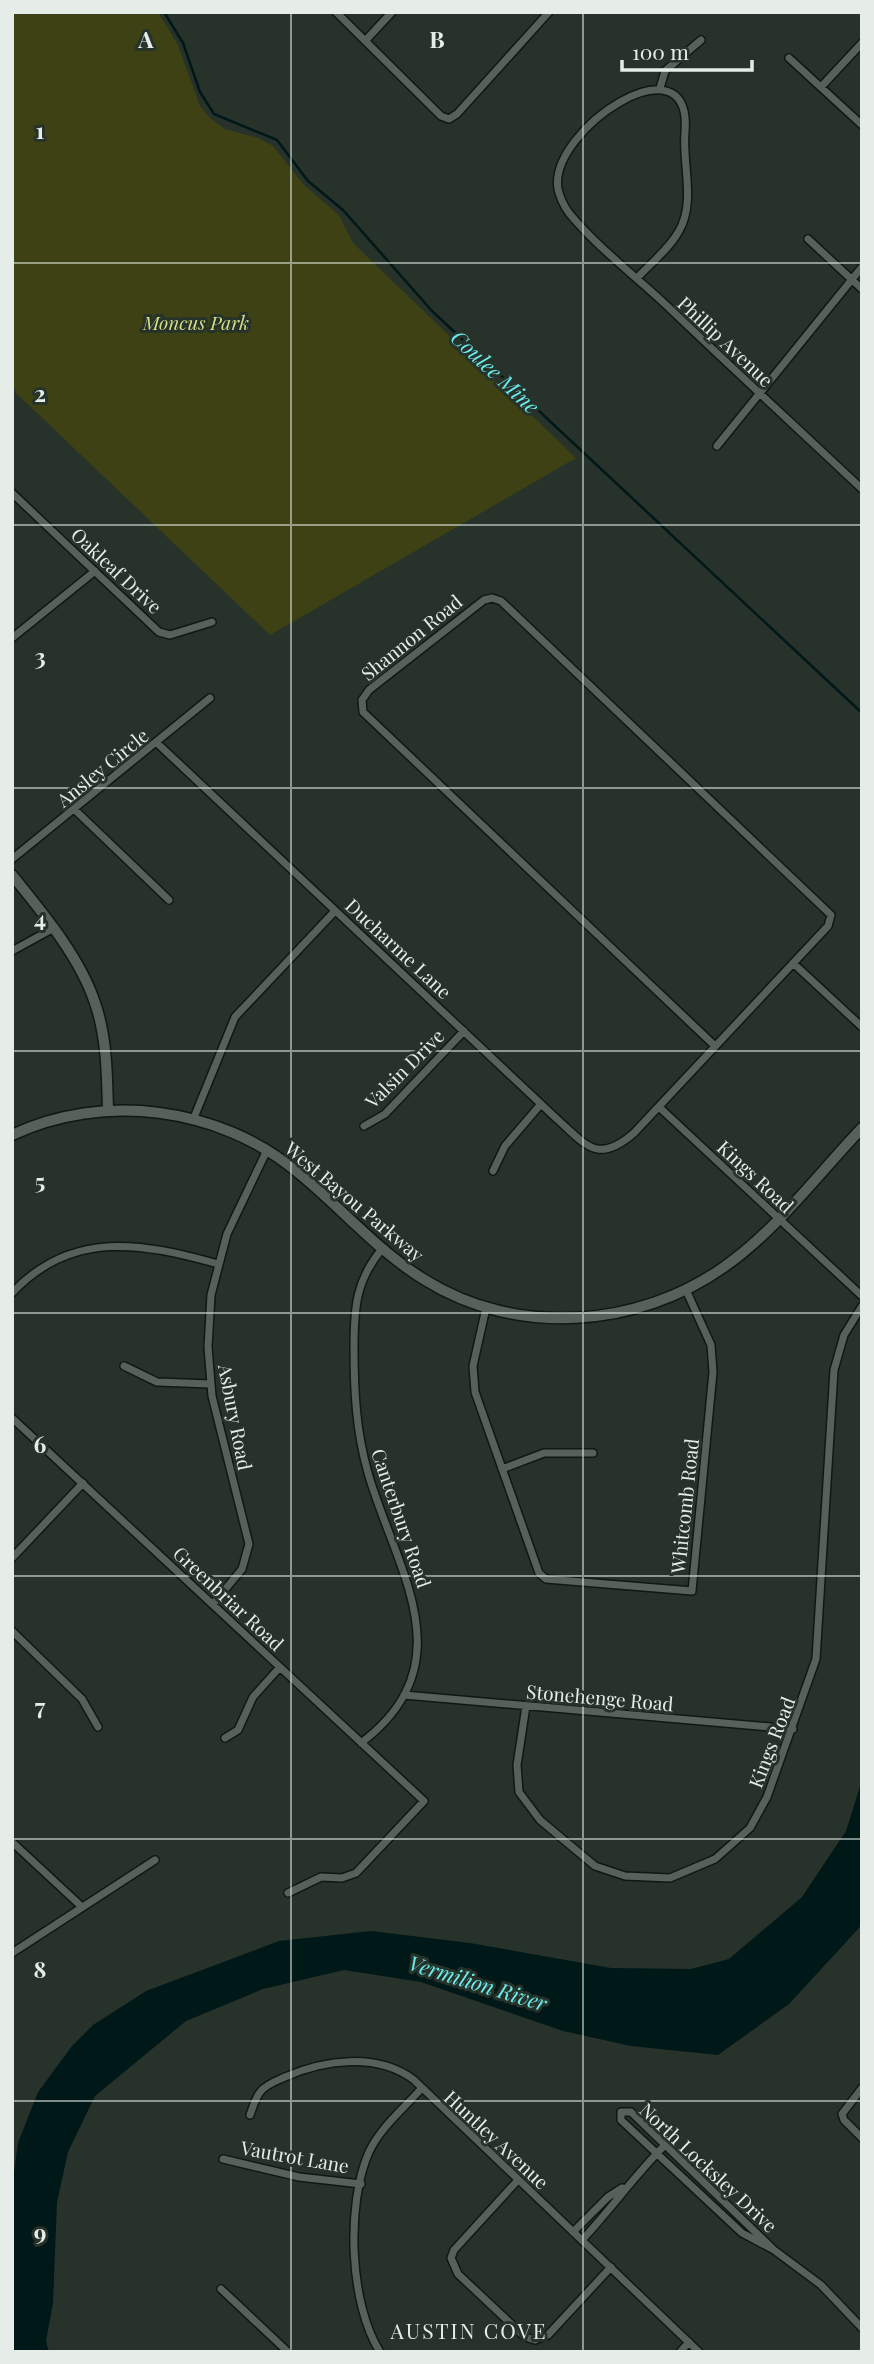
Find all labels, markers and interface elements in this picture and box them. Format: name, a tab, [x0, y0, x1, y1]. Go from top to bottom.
text: A	[137, 23, 154, 54]
text: B	[429, 23, 445, 54]
scale bar	[622, 28, 752, 72]
text: 100 m	[632, 37, 689, 65]
text: 1	[36, 114, 45, 145]
street label: Phillip Avenue	[673, 290, 779, 392]
park label: Moncus Park	[142, 309, 249, 335]
water label: Coulee Mine	[446, 323, 546, 419]
text: 2	[34, 377, 46, 408]
street label: Oakleaf Drive	[66, 521, 168, 619]
street label: Shannon Road	[355, 588, 467, 686]
text: 3	[34, 640, 46, 671]
street label: Ansley Circle	[50, 722, 153, 813]
street label: Ducharme Lane	[340, 892, 458, 1004]
text: 4	[34, 902, 46, 933]
street label: Valsin Drive	[358, 1023, 449, 1114]
street label: West Bayou Parkway	[279, 1134, 430, 1267]
street label: Kings Road	[712, 1134, 800, 1218]
text: 5	[35, 1165, 45, 1196]
street label: Asbury Road	[213, 1361, 259, 1472]
text: 6	[34, 1428, 47, 1459]
street label: Whitcomb Road	[664, 1437, 704, 1576]
street label: Canterbury Road	[366, 1445, 438, 1591]
street label: Greenbriar Road	[168, 1540, 290, 1656]
street label: Stonehenge Road	[525, 1678, 675, 1716]
text: 7	[35, 1690, 46, 1721]
street label: Kings Road	[742, 1693, 800, 1791]
water label: Vermilion River	[405, 1948, 552, 2017]
text: 8	[34, 1953, 46, 1984]
street label: Huntley Avenue	[439, 2084, 555, 2194]
street label: North Locksley Drive	[635, 2096, 783, 2238]
street label: Vautrot Lane	[238, 2134, 351, 2178]
text: 9	[34, 2216, 46, 2247]
district label: AUSTIN COVE	[390, 2316, 547, 2344]

